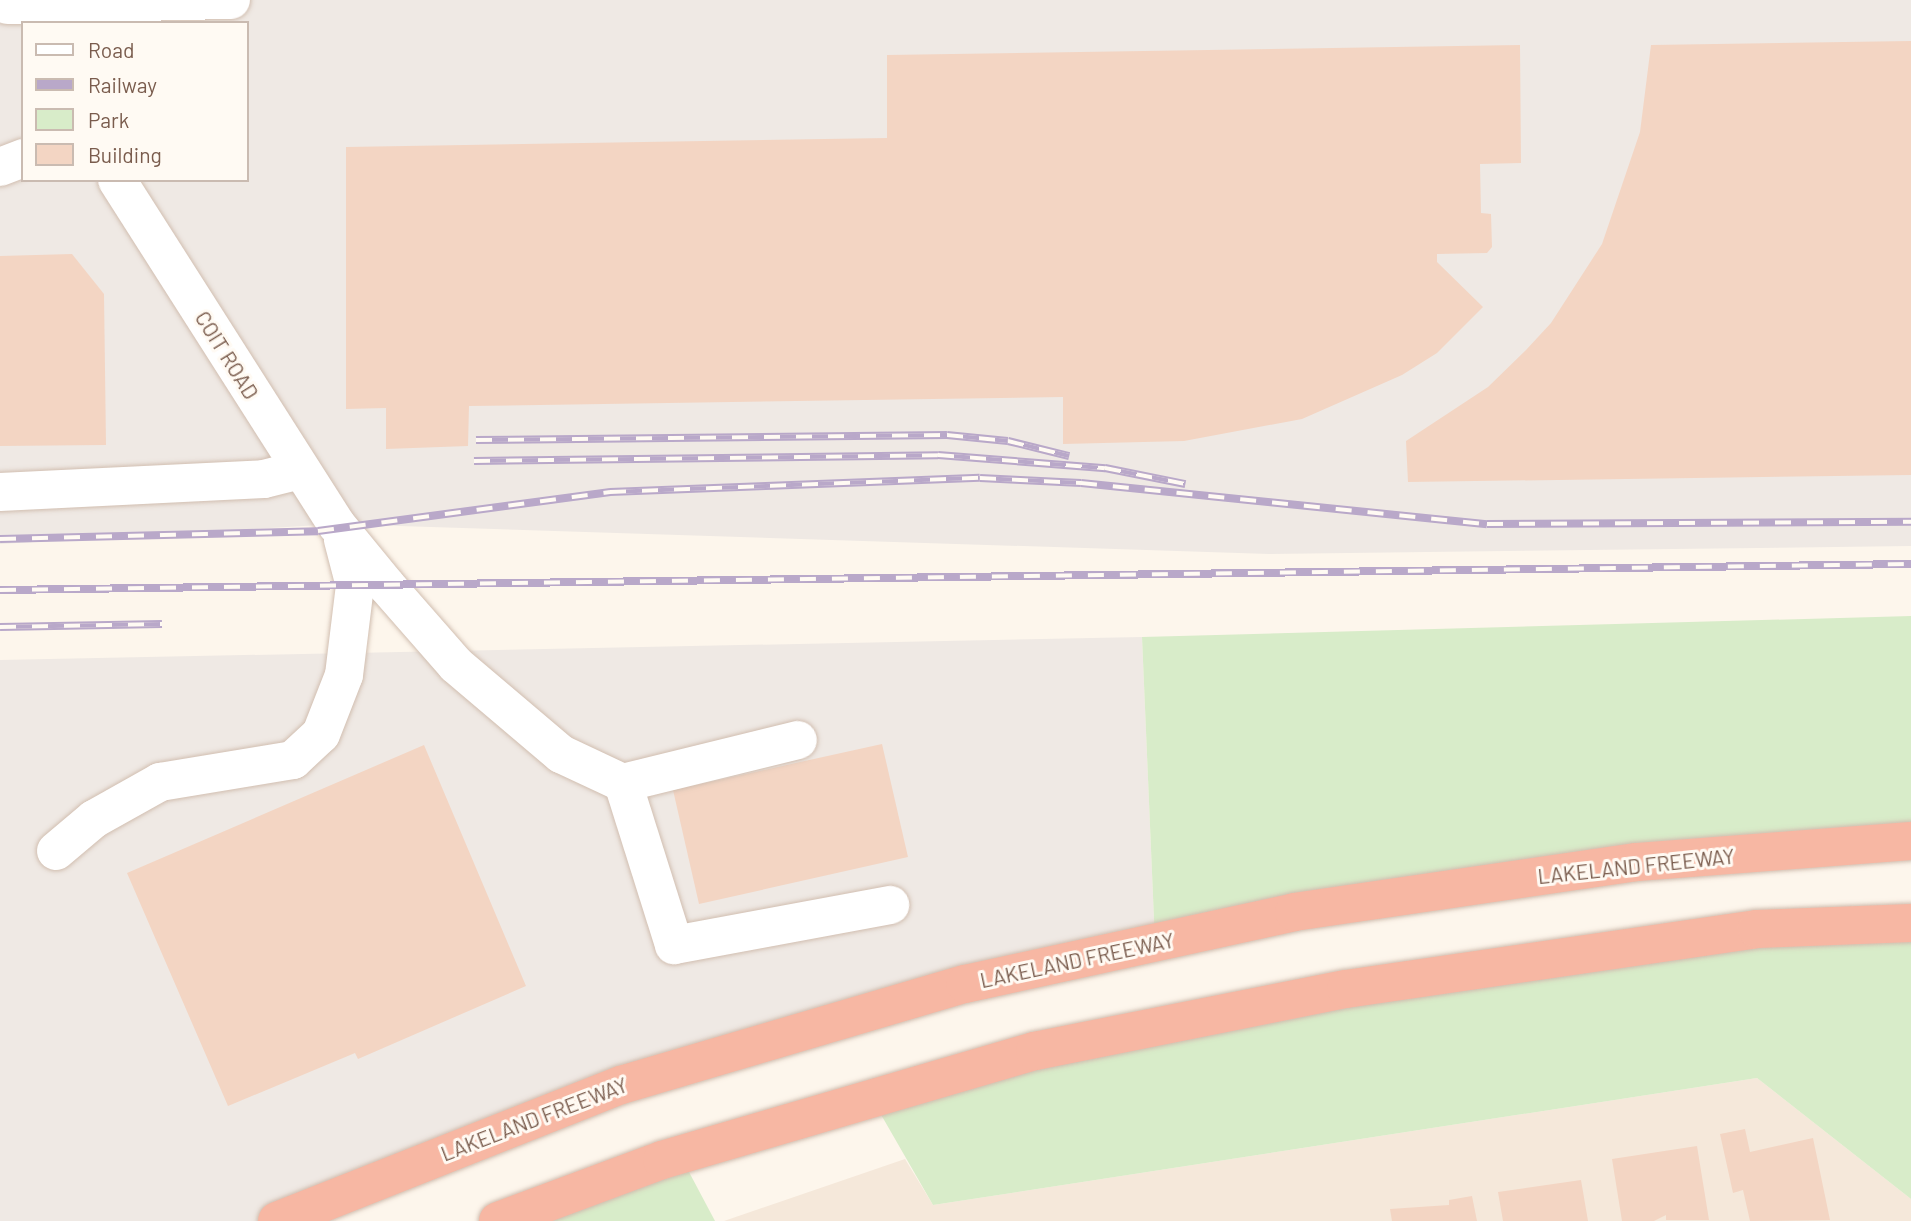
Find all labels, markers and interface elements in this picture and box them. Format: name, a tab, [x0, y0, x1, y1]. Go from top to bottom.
legend	[21, 21, 248, 182]
text: Road	[88, 37, 134, 62]
text: Railway	[88, 72, 157, 97]
text: Park	[88, 107, 129, 132]
text: Building	[88, 142, 162, 167]
street label: COIT ROAD	[190, 306, 264, 404]
street label: LAKELAND FREEWAY	[1536, 843, 1736, 889]
street label: LAKELAND FREEWAY	[978, 927, 1176, 993]
street label: LAKELAND FREEWAY	[437, 1072, 631, 1166]

